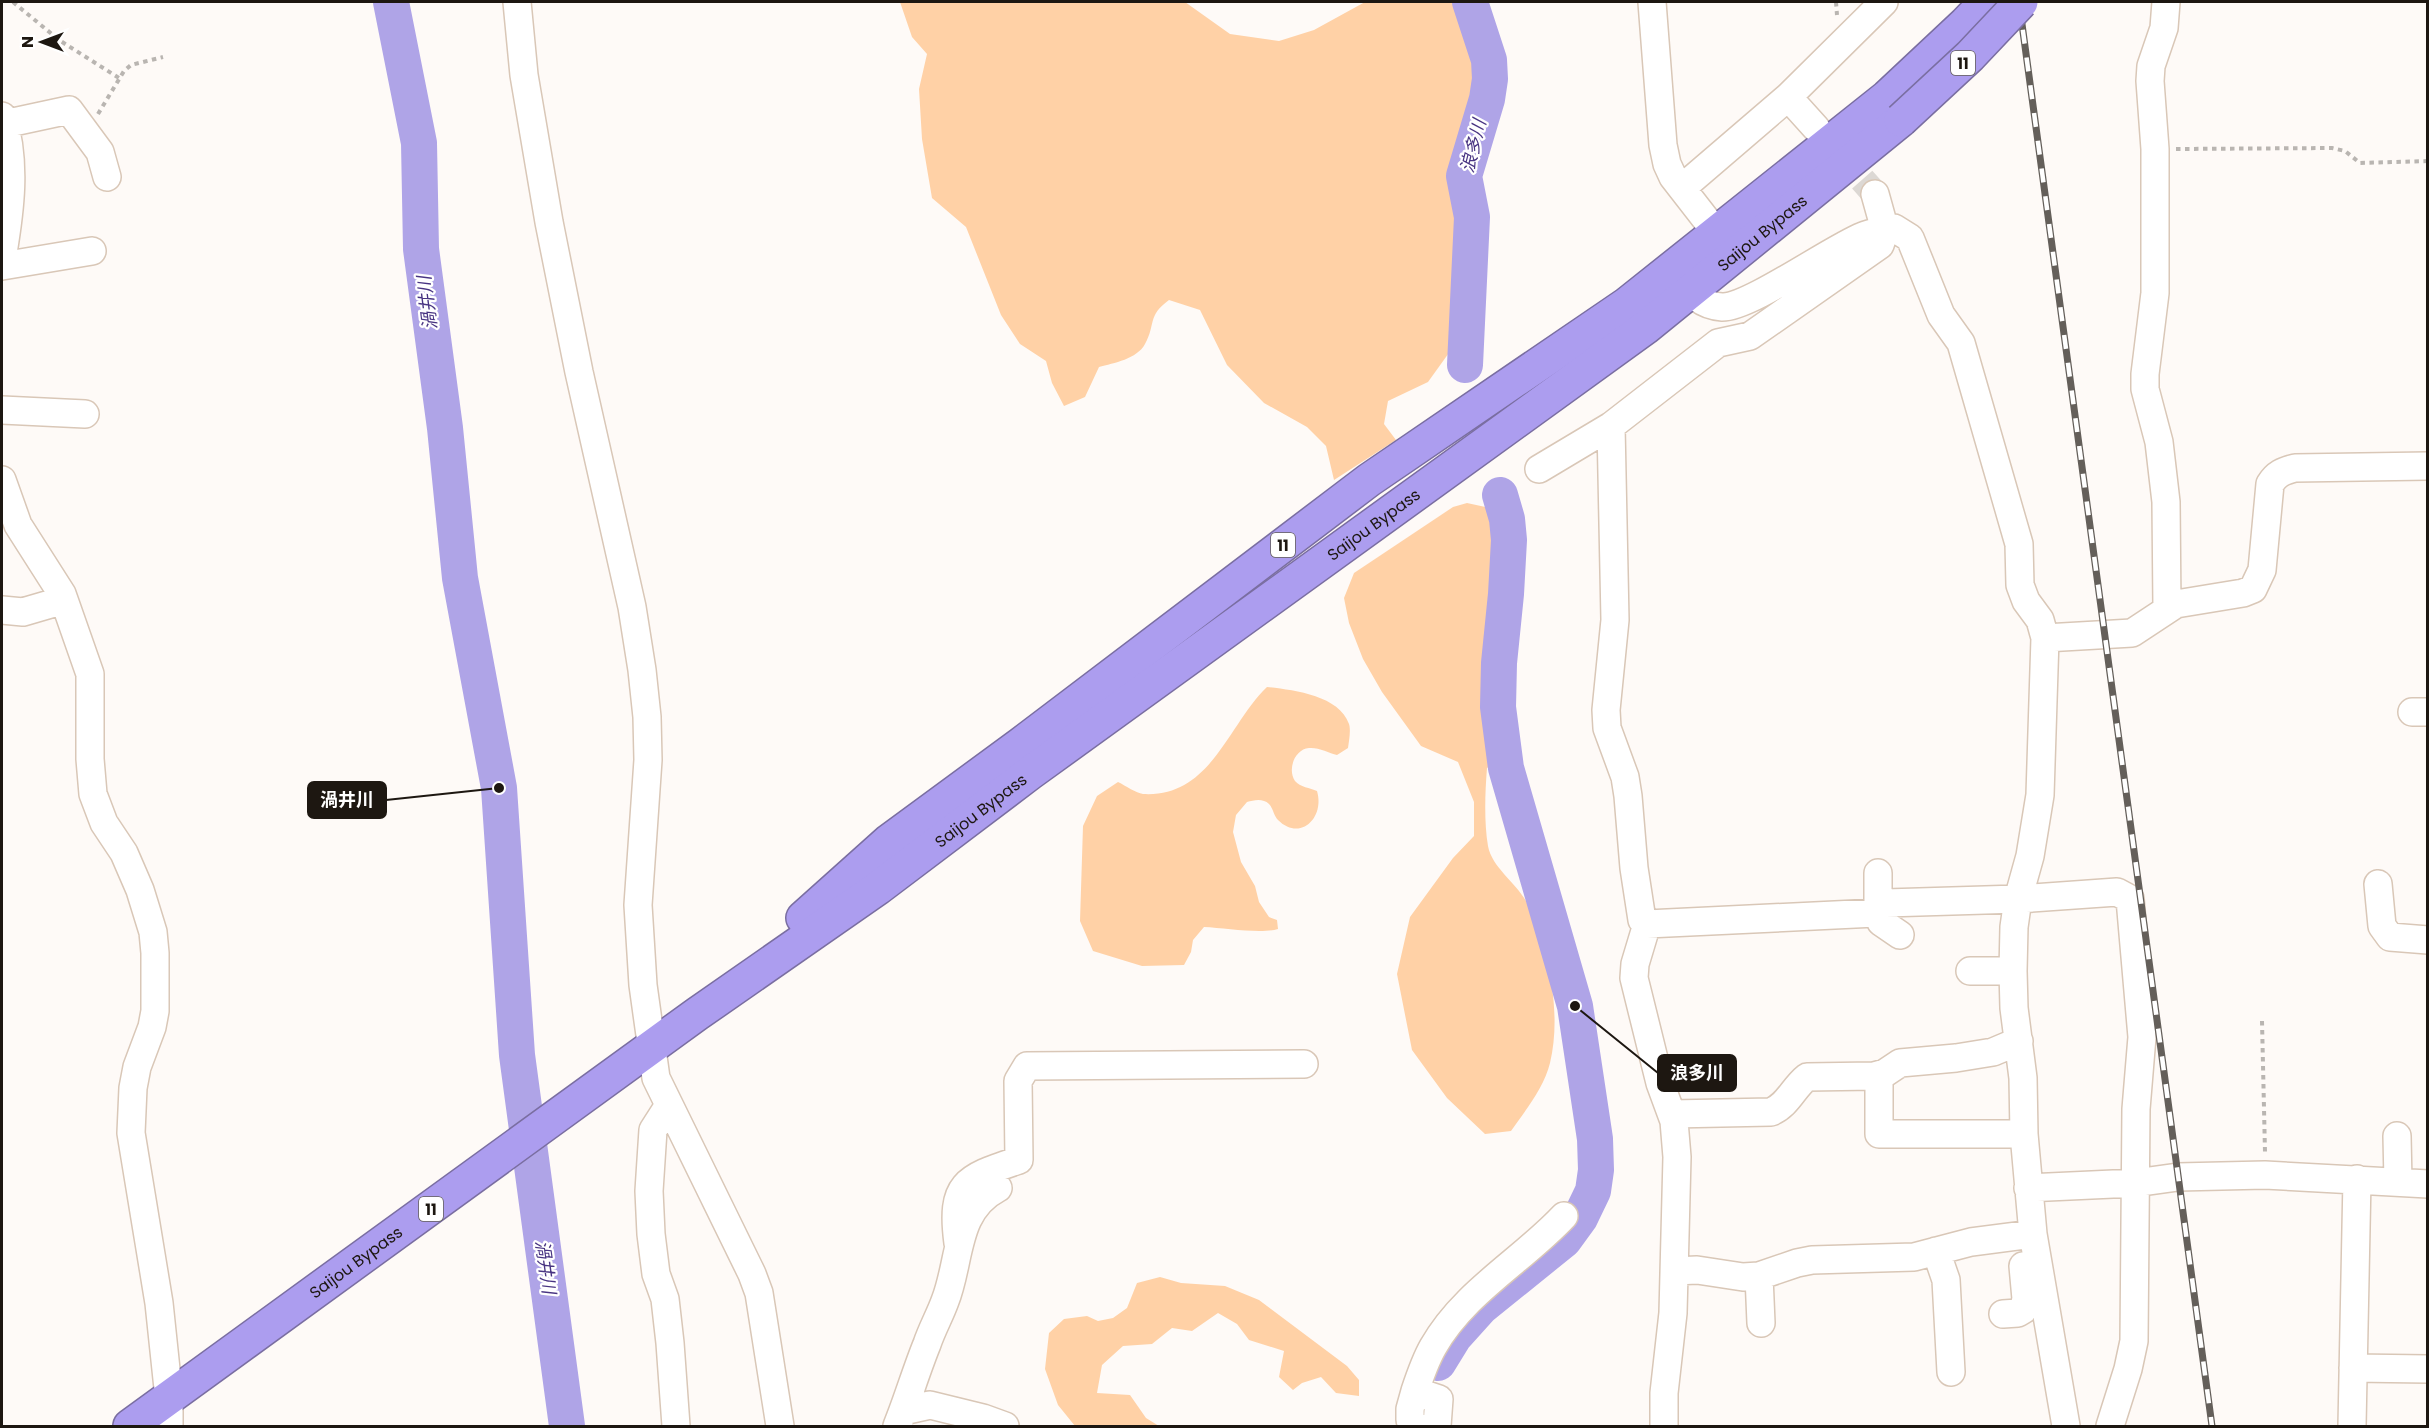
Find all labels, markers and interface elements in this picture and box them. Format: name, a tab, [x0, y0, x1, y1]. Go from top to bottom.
north arrow	[12, 12, 72, 72]
text: N	[16, 36, 39, 48]
road number: 11	[1951, 51, 1975, 75]
water label: 浪多川	[1454, 115, 1492, 175]
street label: Saijou Bypass	[1712, 189, 1812, 277]
water label: 渦井川	[411, 273, 443, 331]
street label: Saijou Bypass	[1322, 483, 1425, 566]
road number: 11	[1271, 533, 1295, 557]
street label: Saijou Bypass	[930, 768, 1031, 853]
callout: 渦井川	[308, 782, 386, 818]
text: 渦井川	[320, 787, 374, 812]
callout: 浪多川	[1658, 1055, 1736, 1091]
text: 浪多川	[1670, 1060, 1724, 1085]
road number: 11	[419, 1197, 443, 1221]
street label: Saijou Bypass	[304, 1220, 407, 1304]
water label: 渦井川	[530, 1239, 562, 1297]

